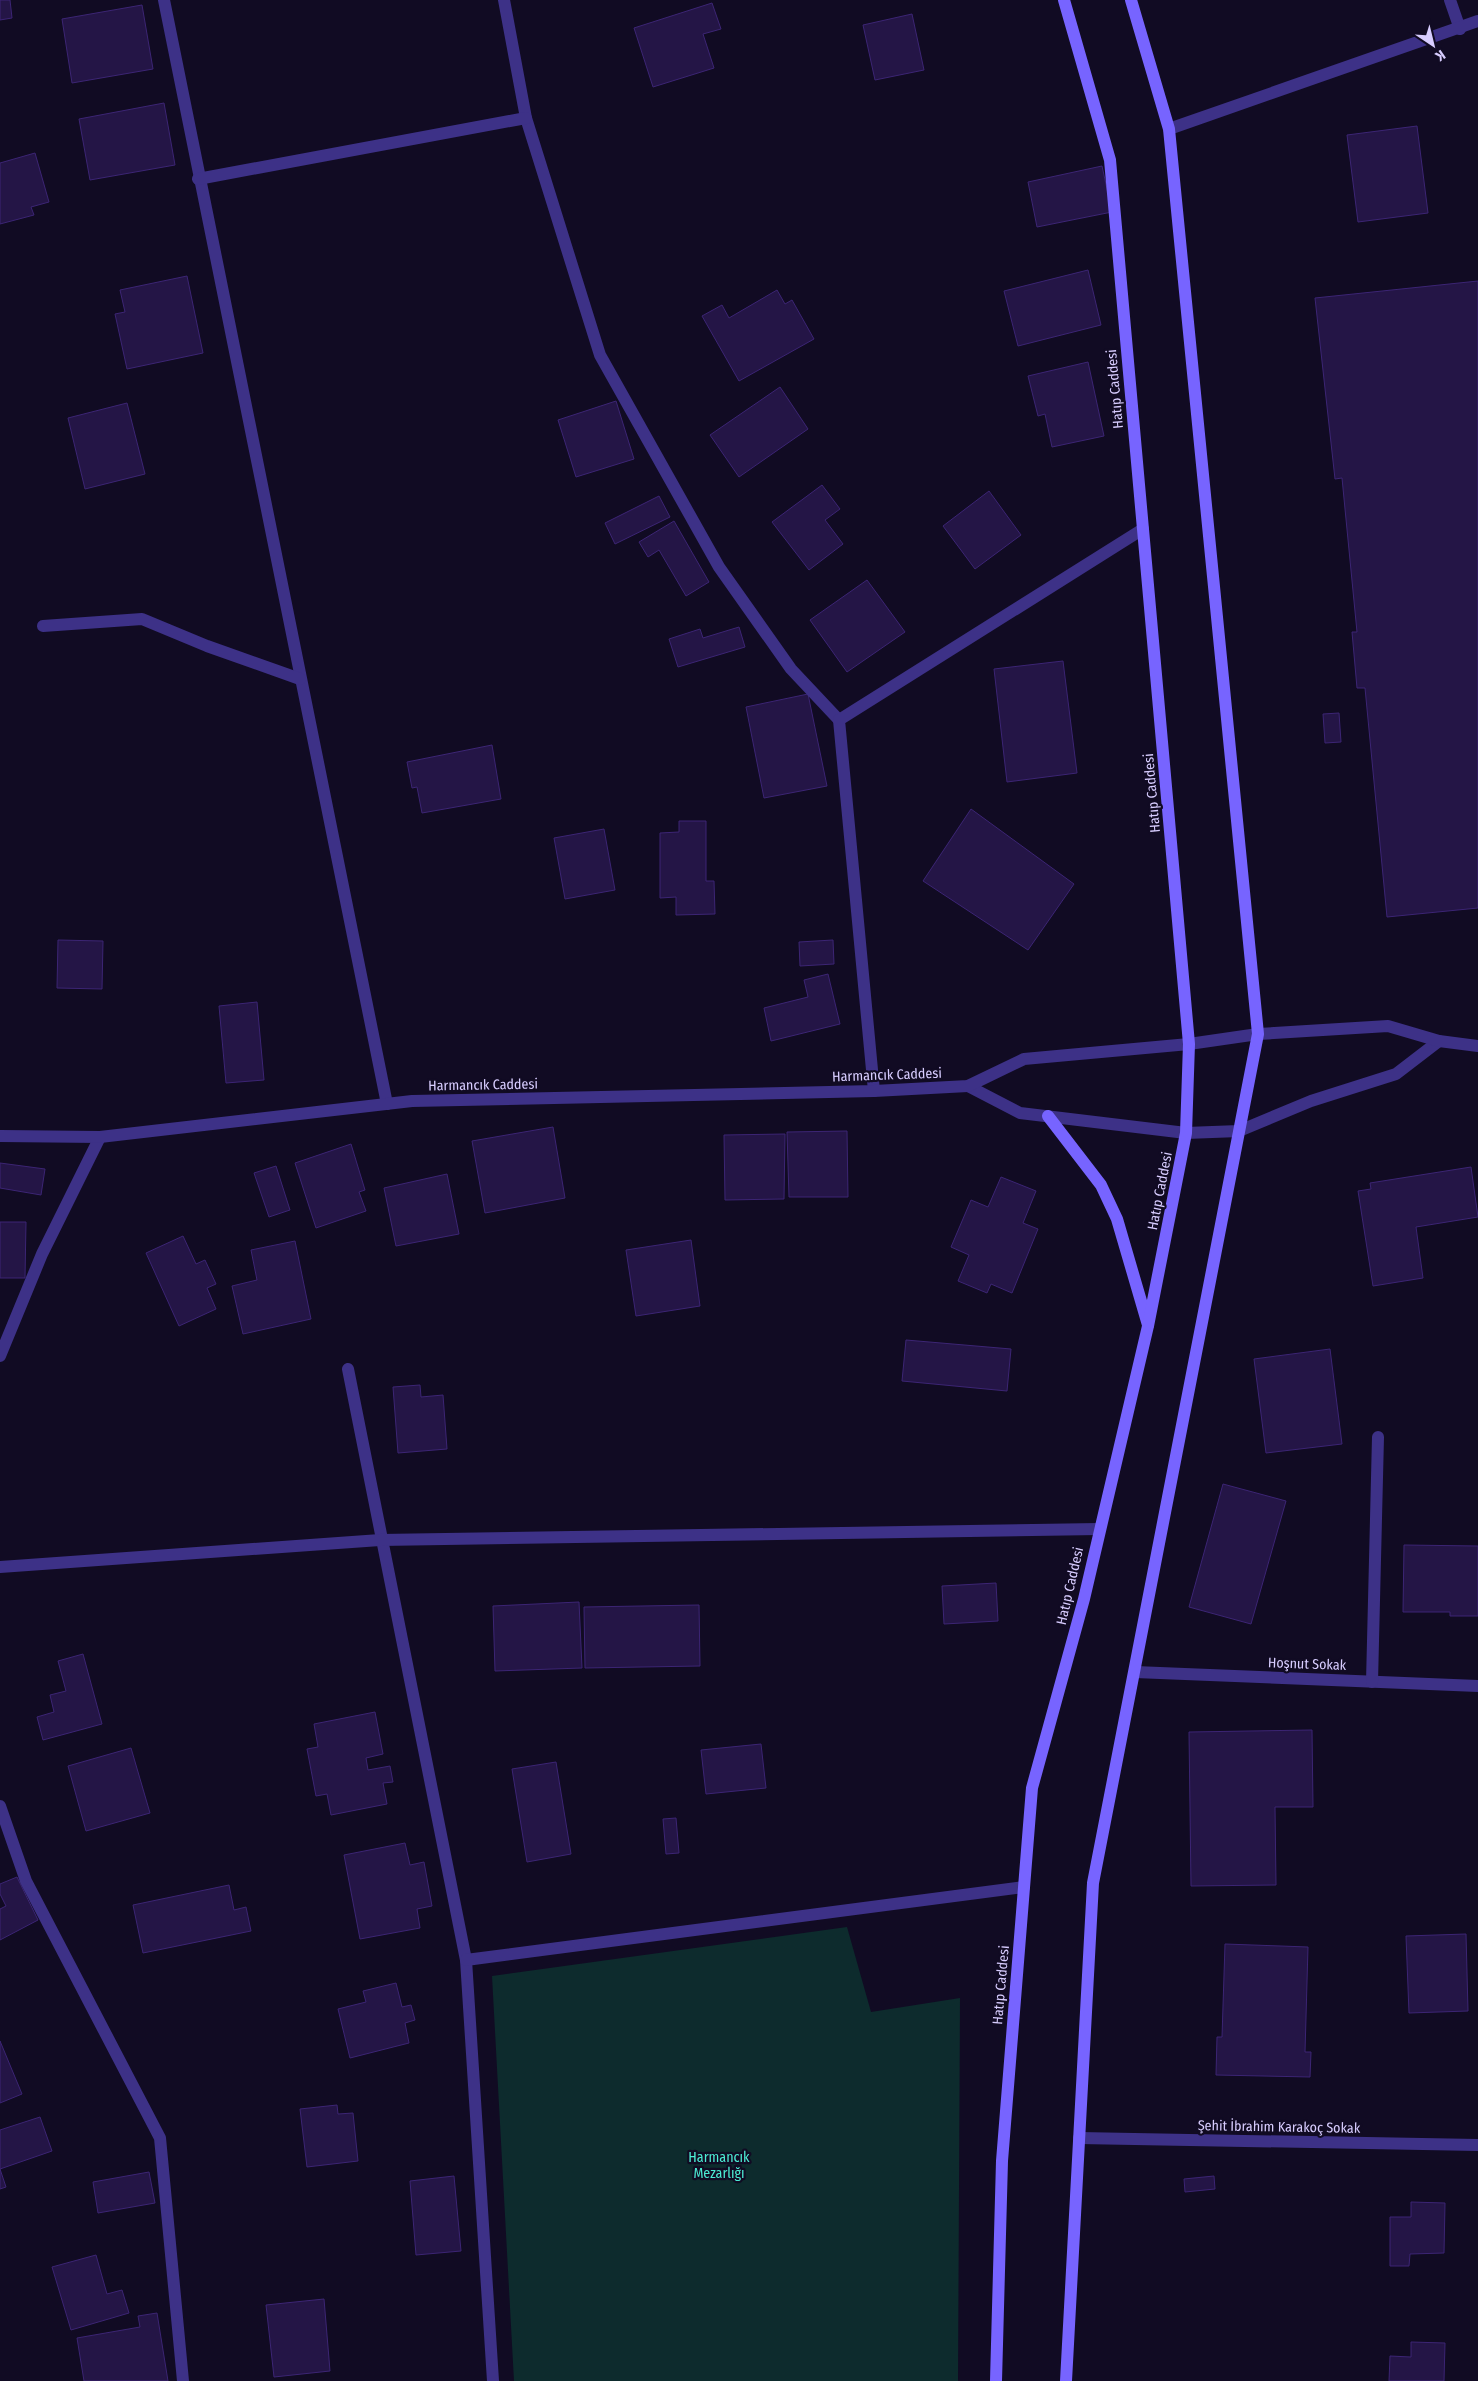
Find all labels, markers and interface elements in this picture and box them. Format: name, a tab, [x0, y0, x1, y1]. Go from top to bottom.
north arrow	[1408, 20, 1458, 70]
text: K	[1431, 46, 1448, 65]
street label: Hatıp Caddesi	[1103, 349, 1127, 429]
street label: Hatıp Caddesi	[1140, 753, 1164, 833]
street label: Harmancık Caddesi	[832, 1065, 942, 1085]
street label: Harmancık Caddesi	[428, 1076, 538, 1094]
street label: Hatıp Caddesi	[1144, 1150, 1176, 1232]
street label: Hatıp Caddesi	[1053, 1545, 1087, 1627]
street label: Hoşnut Sokak	[1268, 1654, 1347, 1674]
street label: Hatıp Caddesi	[989, 1945, 1013, 2025]
street label: Şehit İbrahim Karakoç Sokak	[1198, 2117, 1361, 2137]
park label: Harmancık Mezarlığı	[688, 2149, 750, 2182]

